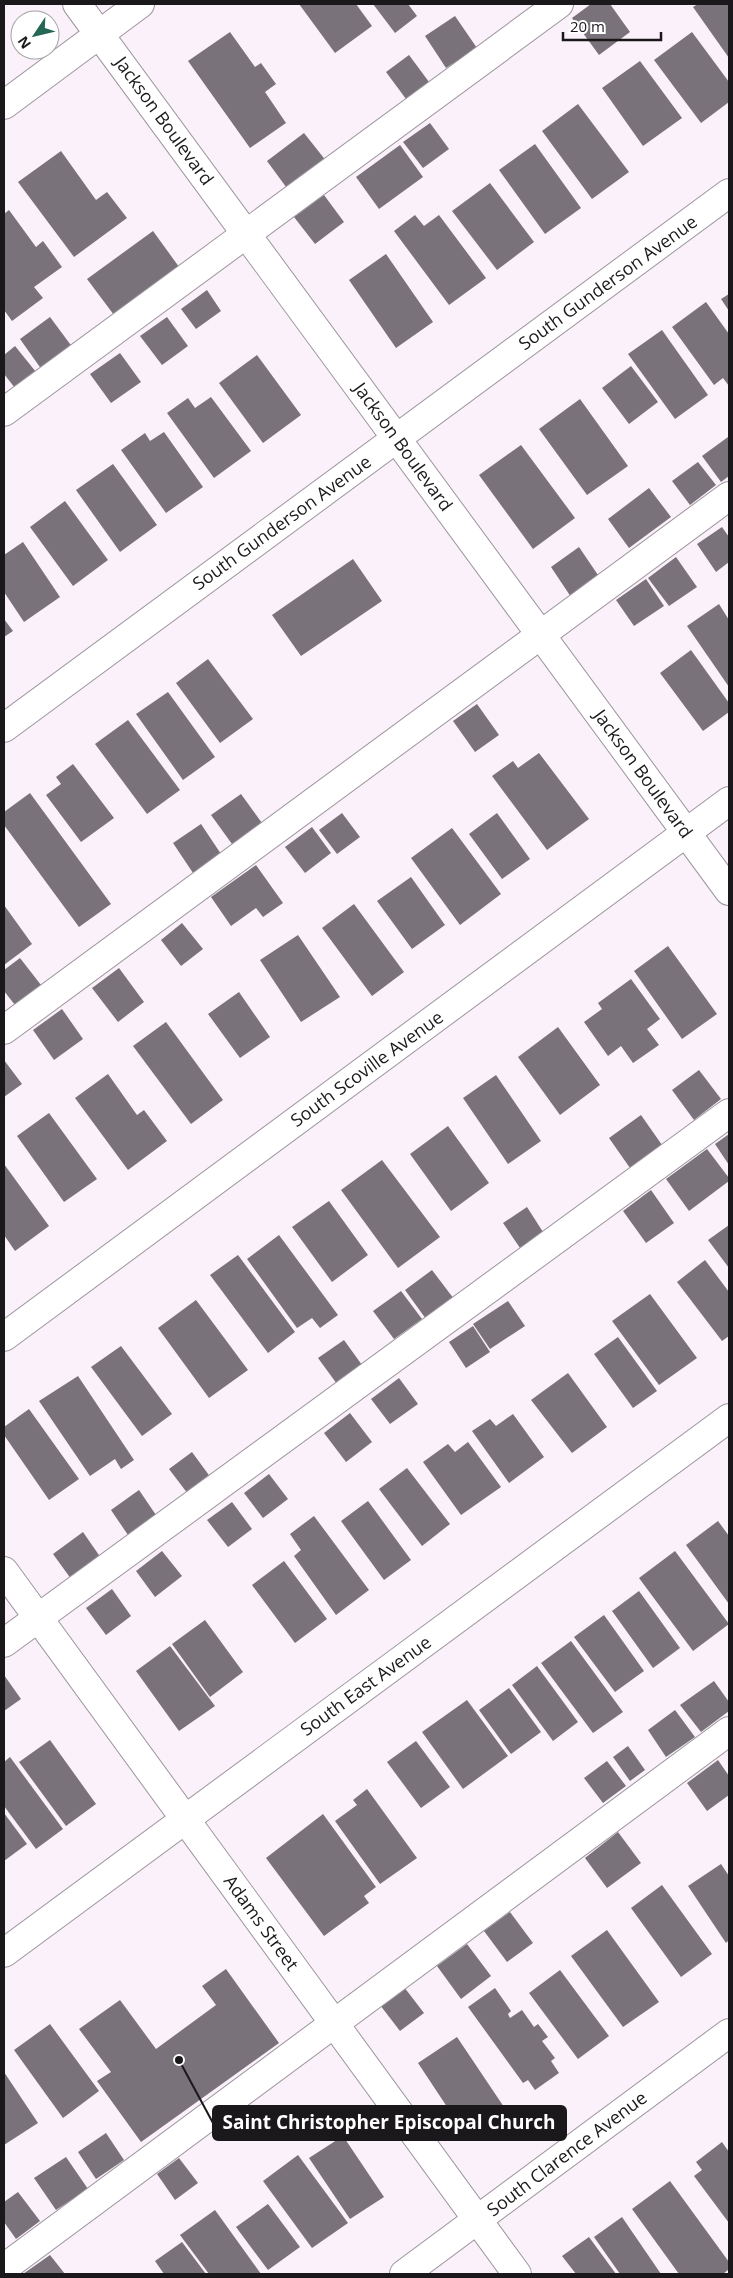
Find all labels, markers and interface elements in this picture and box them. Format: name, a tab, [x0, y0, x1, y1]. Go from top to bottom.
north arrow	[10, 10, 60, 60]
scale bar	[563, 10, 660, 42]
text: 20 m	[570, 16, 605, 36]
text: N	[13, 33, 35, 53]
street label: Jackson Boulevard	[109, 50, 220, 190]
street label: South Gunderson Avenue	[513, 209, 702, 355]
street label: Jackson Boulevard	[348, 376, 459, 516]
street label: South Gunderson Avenue	[187, 449, 376, 595]
street label: Jackson Boulevard	[588, 703, 699, 843]
street label: South Scoville Avenue	[285, 1005, 448, 1132]
street label: South East Avenue	[295, 1630, 436, 1741]
street label: Adams Street	[219, 1870, 305, 1975]
street label: South Clarence Avenue	[482, 2085, 651, 2221]
callout: Saint Christopher Episcopal Church	[213, 2106, 566, 2140]
text: Saint Christopher Episcopal Church	[223, 2109, 555, 2135]

